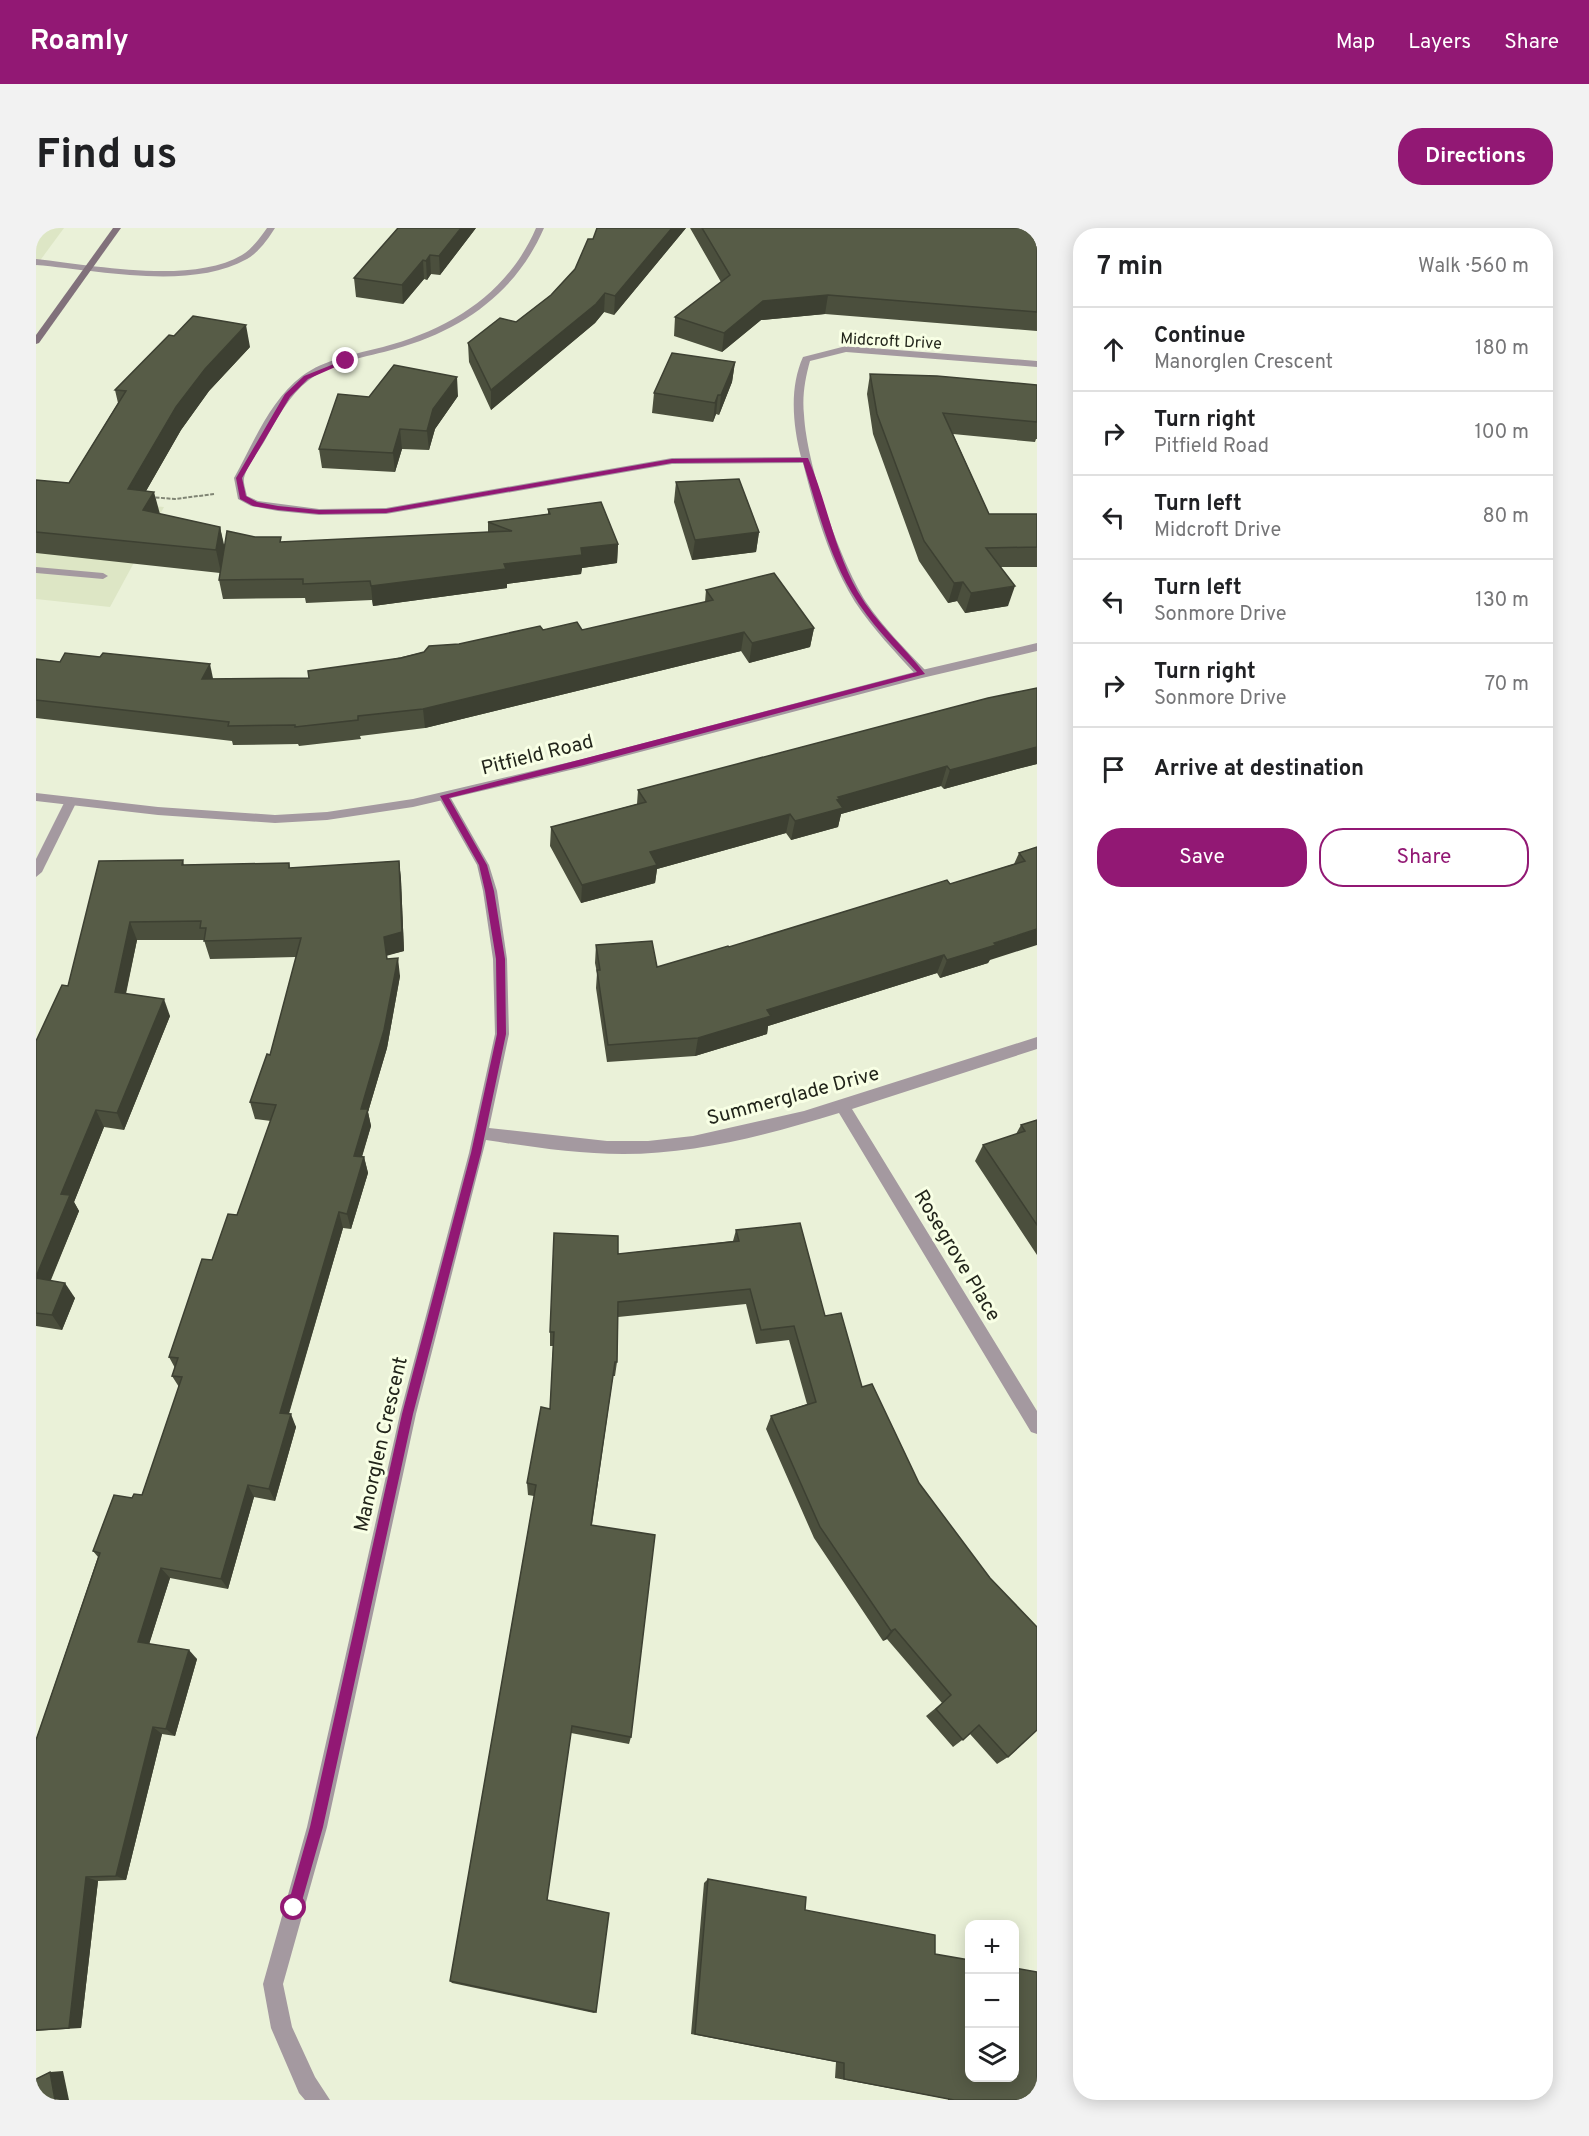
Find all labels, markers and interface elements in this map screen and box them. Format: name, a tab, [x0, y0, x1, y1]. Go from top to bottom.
text: Roamly	[30, 24, 129, 60]
text: Map	[1336, 29, 1375, 56]
text: Layers	[1408, 29, 1471, 56]
text: Share	[1504, 29, 1559, 56]
button: Directions	[1398, 128, 1553, 185]
text: Find us	[36, 130, 177, 183]
text: 7 min	[1097, 251, 1163, 284]
text: Walk · 560 m	[1418, 254, 1529, 280]
text: Continue	[1154, 323, 1245, 350]
street label: Midcroft Drive	[840, 329, 942, 355]
icon: ahead	[1097, 333, 1130, 366]
text: 180 m	[1475, 336, 1529, 362]
route end	[332, 347, 358, 373]
text: Manorglen Crescent	[1154, 350, 1333, 376]
text: Turn right	[1154, 407, 1256, 434]
icon: right	[1097, 417, 1130, 450]
text: 100 m	[1474, 420, 1529, 446]
text: Pitfield Road	[1154, 434, 1269, 460]
text: Turn left	[1154, 491, 1242, 518]
icon: left	[1097, 501, 1130, 534]
text: 80 m	[1483, 504, 1529, 530]
text: Midcroft Drive	[1154, 518, 1281, 544]
text: Turn left	[1154, 575, 1242, 602]
icon: left	[1097, 585, 1130, 618]
text: 130 m	[1475, 588, 1529, 614]
text: Sonmore Drive	[1154, 602, 1287, 628]
text: Turn right	[1154, 659, 1256, 686]
icon: right	[1097, 669, 1130, 702]
text: 70 m	[1485, 672, 1529, 698]
text: Sonmore Drive	[1154, 686, 1287, 712]
street label: Pitfield Road	[479, 729, 596, 782]
icon: arrive	[1097, 753, 1130, 786]
text: Arrive at destination	[1154, 756, 1364, 783]
button: Save	[1097, 828, 1307, 887]
button: Share	[1319, 828, 1529, 887]
street label: Summerglade Drive	[704, 1061, 883, 1132]
street label: Rosegrove Place	[907, 1185, 1006, 1327]
street label: Manorglen Crescent	[349, 1354, 415, 1535]
route start	[280, 1894, 306, 1920]
map controls	[965, 1920, 1019, 2082]
button: +	[965, 1920, 1019, 1974]
button: −	[965, 1974, 1019, 2028]
button: layers	[965, 2028, 1019, 2082]

